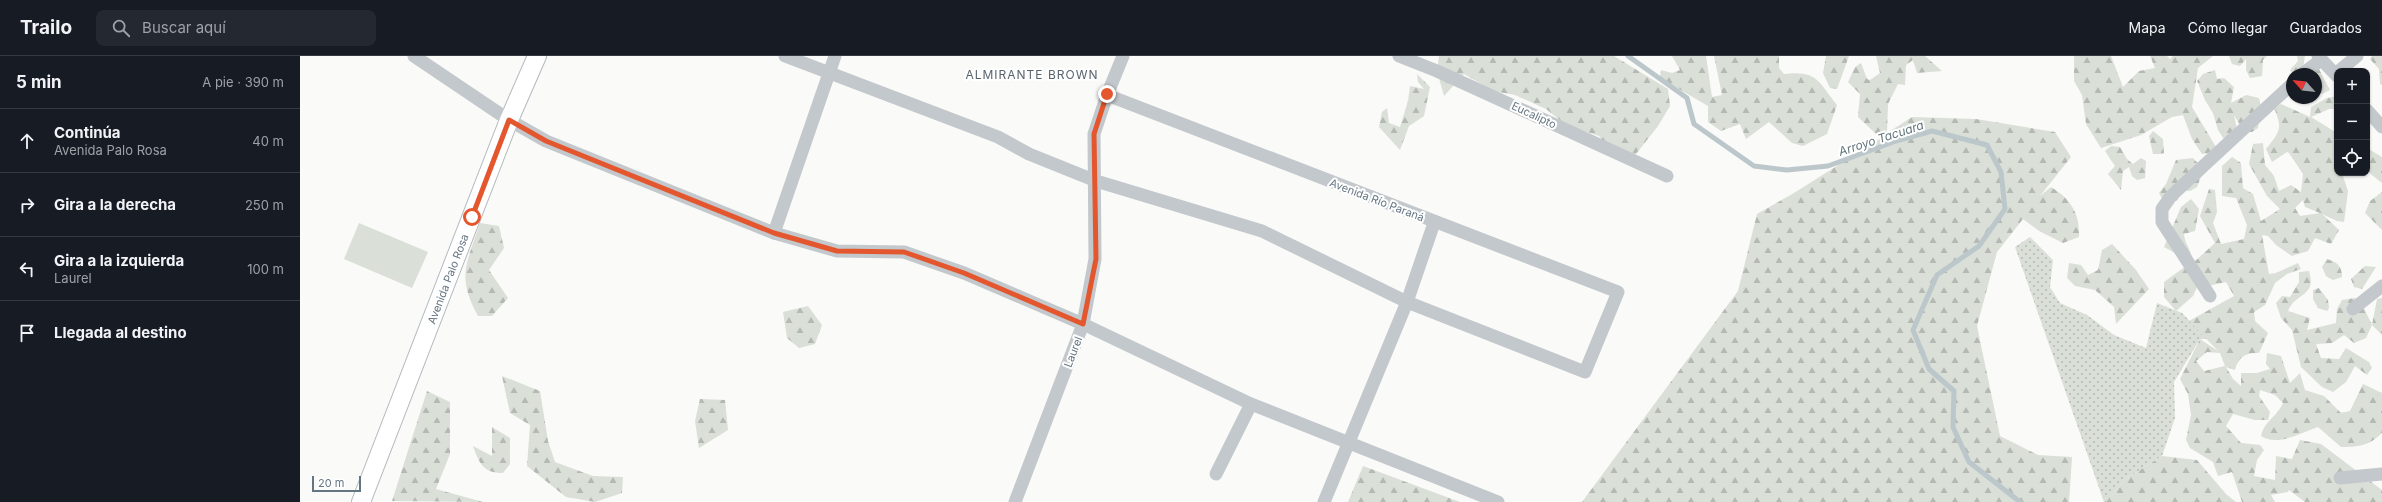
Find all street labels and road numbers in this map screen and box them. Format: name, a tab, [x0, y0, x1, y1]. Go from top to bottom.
street label: Eucalipto	[1509, 99, 1559, 132]
street label: Avenida Río Paraná	[1328, 176, 1426, 224]
street label: Avenida Palo Rosa	[424, 232, 472, 326]
street label: Laurel	[1061, 335, 1085, 369]

